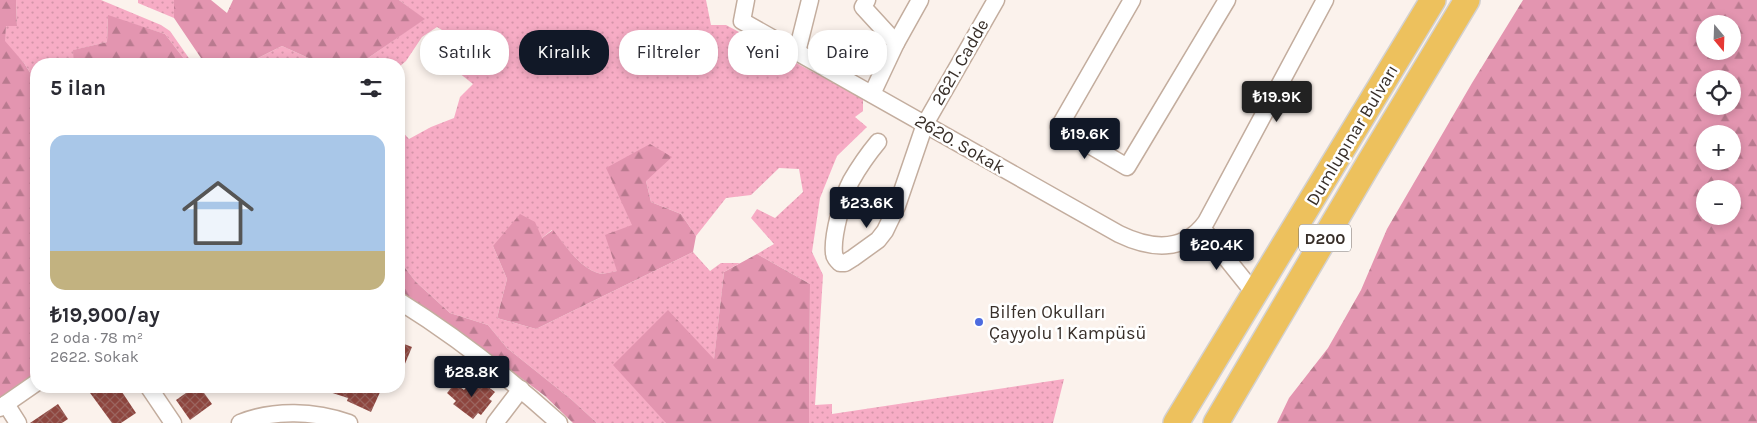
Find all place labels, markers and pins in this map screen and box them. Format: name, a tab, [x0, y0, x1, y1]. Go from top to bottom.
pin: ₺19.9K	[1236, 80, 1318, 123]
pin: ₺19.6K	[1044, 118, 1126, 160]
pin: ₺23.6K	[826, 186, 908, 229]
pin: ₺20.4K	[1176, 228, 1258, 271]
place label: Bilfen Okulları Çayyolu 1 Kampüsü	[989, 301, 1146, 344]
marker: Bilfen Okulları Çayyolu 1 Kampüsü	[973, 316, 985, 328]
pin: ₺28.8K	[431, 356, 513, 398]

